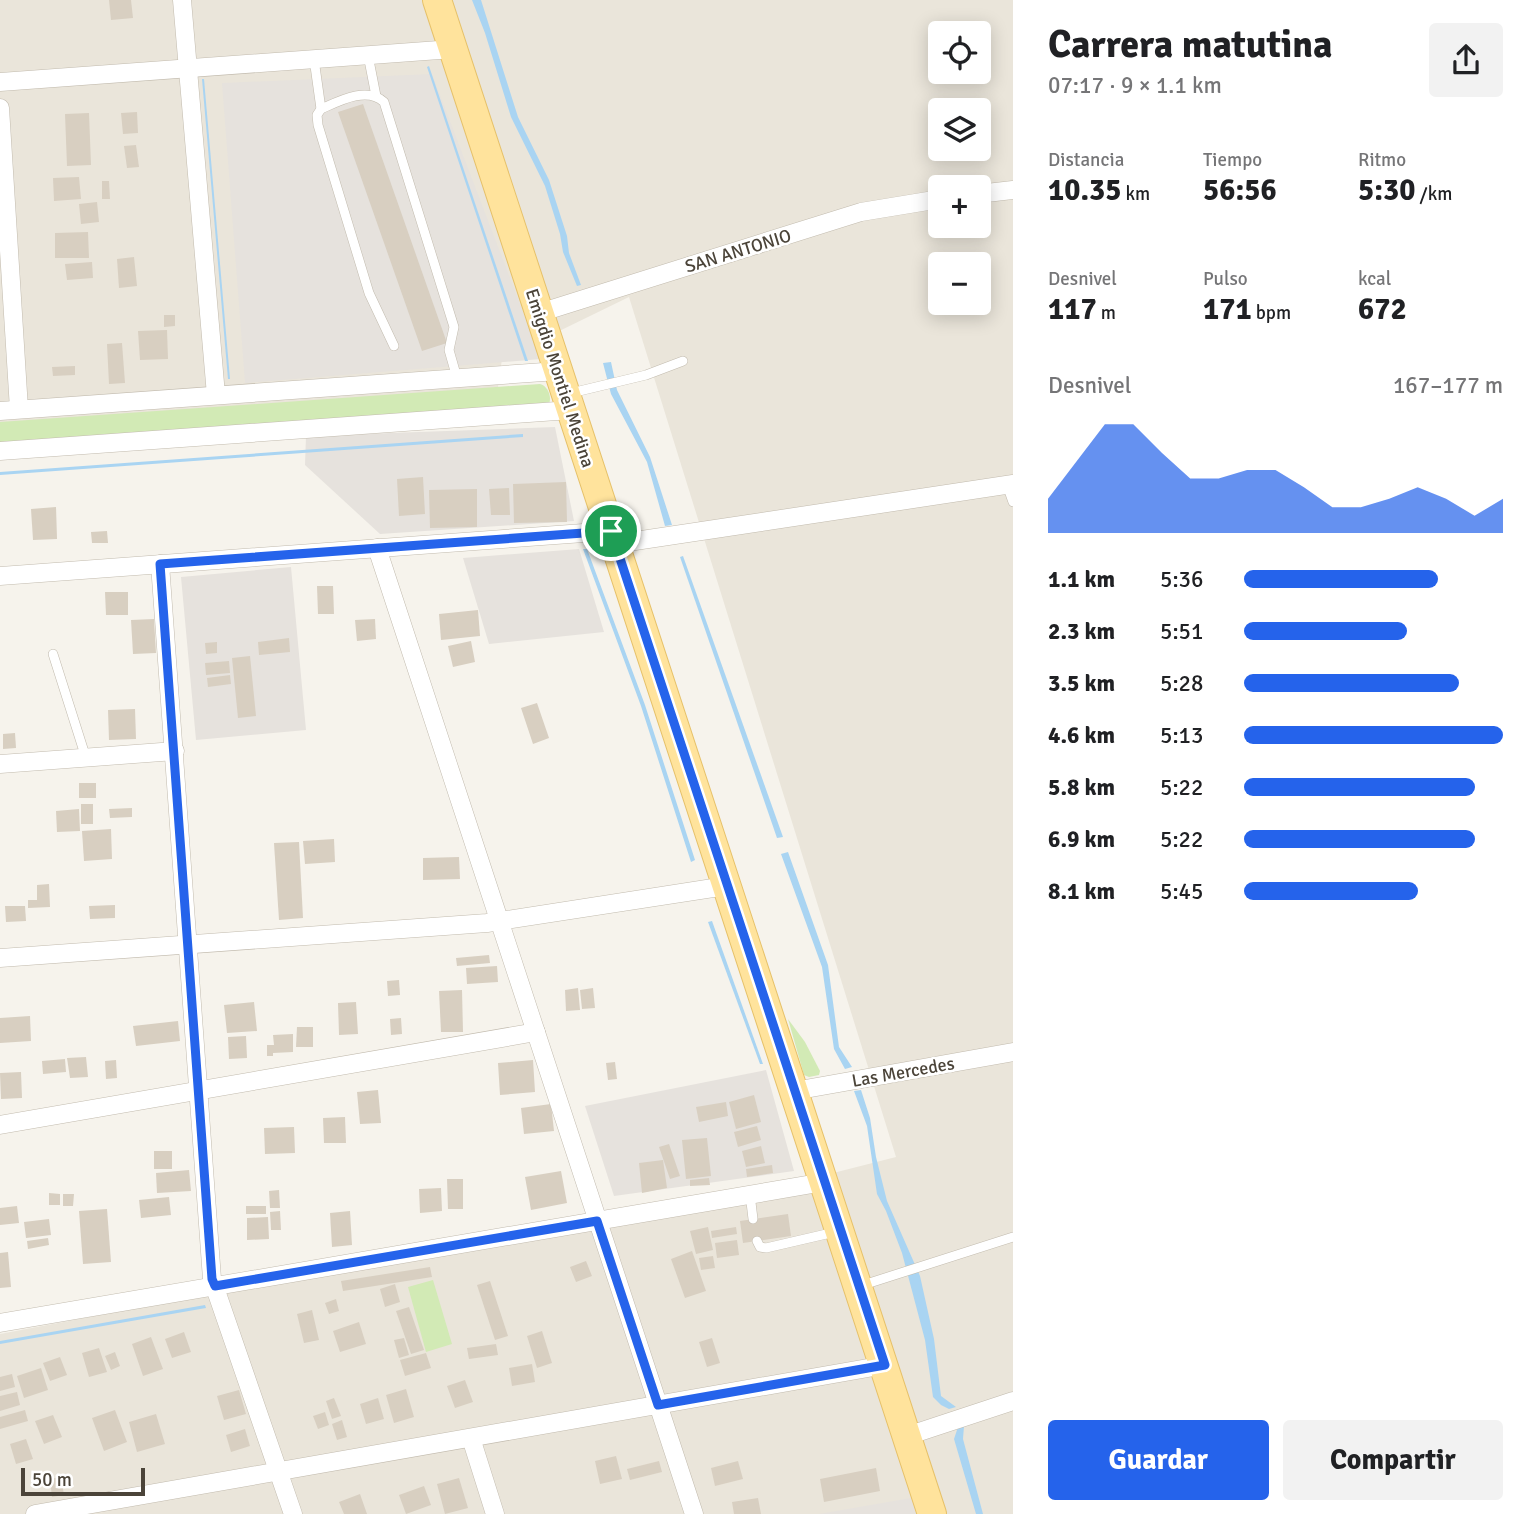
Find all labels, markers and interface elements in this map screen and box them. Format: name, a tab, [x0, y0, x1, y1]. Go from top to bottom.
map controls	[928, 21, 991, 315]
button: locate	[928, 21, 991, 84]
text: Carrera matutina	[1048, 21, 1333, 68]
button: share	[1429, 23, 1503, 97]
text: 07:17 · 9 × 1.1 km	[1048, 71, 1222, 100]
button: layers	[928, 98, 991, 161]
text: Distancia	[1048, 148, 1124, 172]
text: Tiempo	[1203, 148, 1262, 172]
text: Ritmo	[1358, 148, 1406, 172]
text: 10.35	[1048, 172, 1121, 209]
text: 56:56	[1203, 172, 1277, 209]
text: 5:30	[1358, 172, 1415, 209]
button: +	[928, 175, 991, 238]
text: km	[1121, 182, 1150, 206]
text: /km	[1415, 182, 1452, 206]
street label: SAN ANTONIO	[682, 224, 794, 278]
button: −	[928, 252, 991, 315]
text: Desnivel	[1048, 267, 1117, 291]
text: Pulso	[1203, 267, 1248, 291]
text: kcal	[1358, 267, 1391, 291]
street label: Emigdio Montiel Medina	[521, 286, 599, 470]
text: 117	[1048, 291, 1097, 328]
text: 171	[1203, 291, 1252, 328]
text: 672	[1358, 291, 1407, 328]
text: m	[1097, 301, 1116, 325]
text: bpm	[1252, 301, 1291, 325]
text: Desnivel	[1048, 371, 1131, 400]
text: 167–177 m	[1393, 371, 1503, 400]
pin	[581, 501, 641, 561]
icon: arrive	[592, 512, 630, 550]
text: 1.1 km	[1048, 565, 1115, 594]
text: 5:36	[1160, 565, 1203, 594]
text: 2.3 km	[1048, 617, 1115, 646]
text: 5:51	[1160, 617, 1203, 646]
text: 3.5 km	[1048, 669, 1115, 698]
text: 5:28	[1160, 669, 1203, 698]
text: 4.6 km	[1048, 721, 1115, 750]
text: 5:13	[1160, 721, 1203, 750]
text: 5.8 km	[1048, 773, 1115, 802]
text: 5:22	[1160, 773, 1203, 802]
text: 6.9 km	[1048, 825, 1115, 854]
text: 5:22	[1160, 825, 1203, 854]
text: 8.1 km	[1048, 877, 1115, 906]
text: 5:45	[1160, 877, 1203, 906]
street label: Las Mercedes	[850, 1052, 956, 1092]
button: Guardar	[1048, 1420, 1269, 1500]
button: Compartir	[1283, 1420, 1503, 1500]
scale bar	[21, 1465, 145, 1497]
text: 50 m	[32, 1468, 72, 1492]

